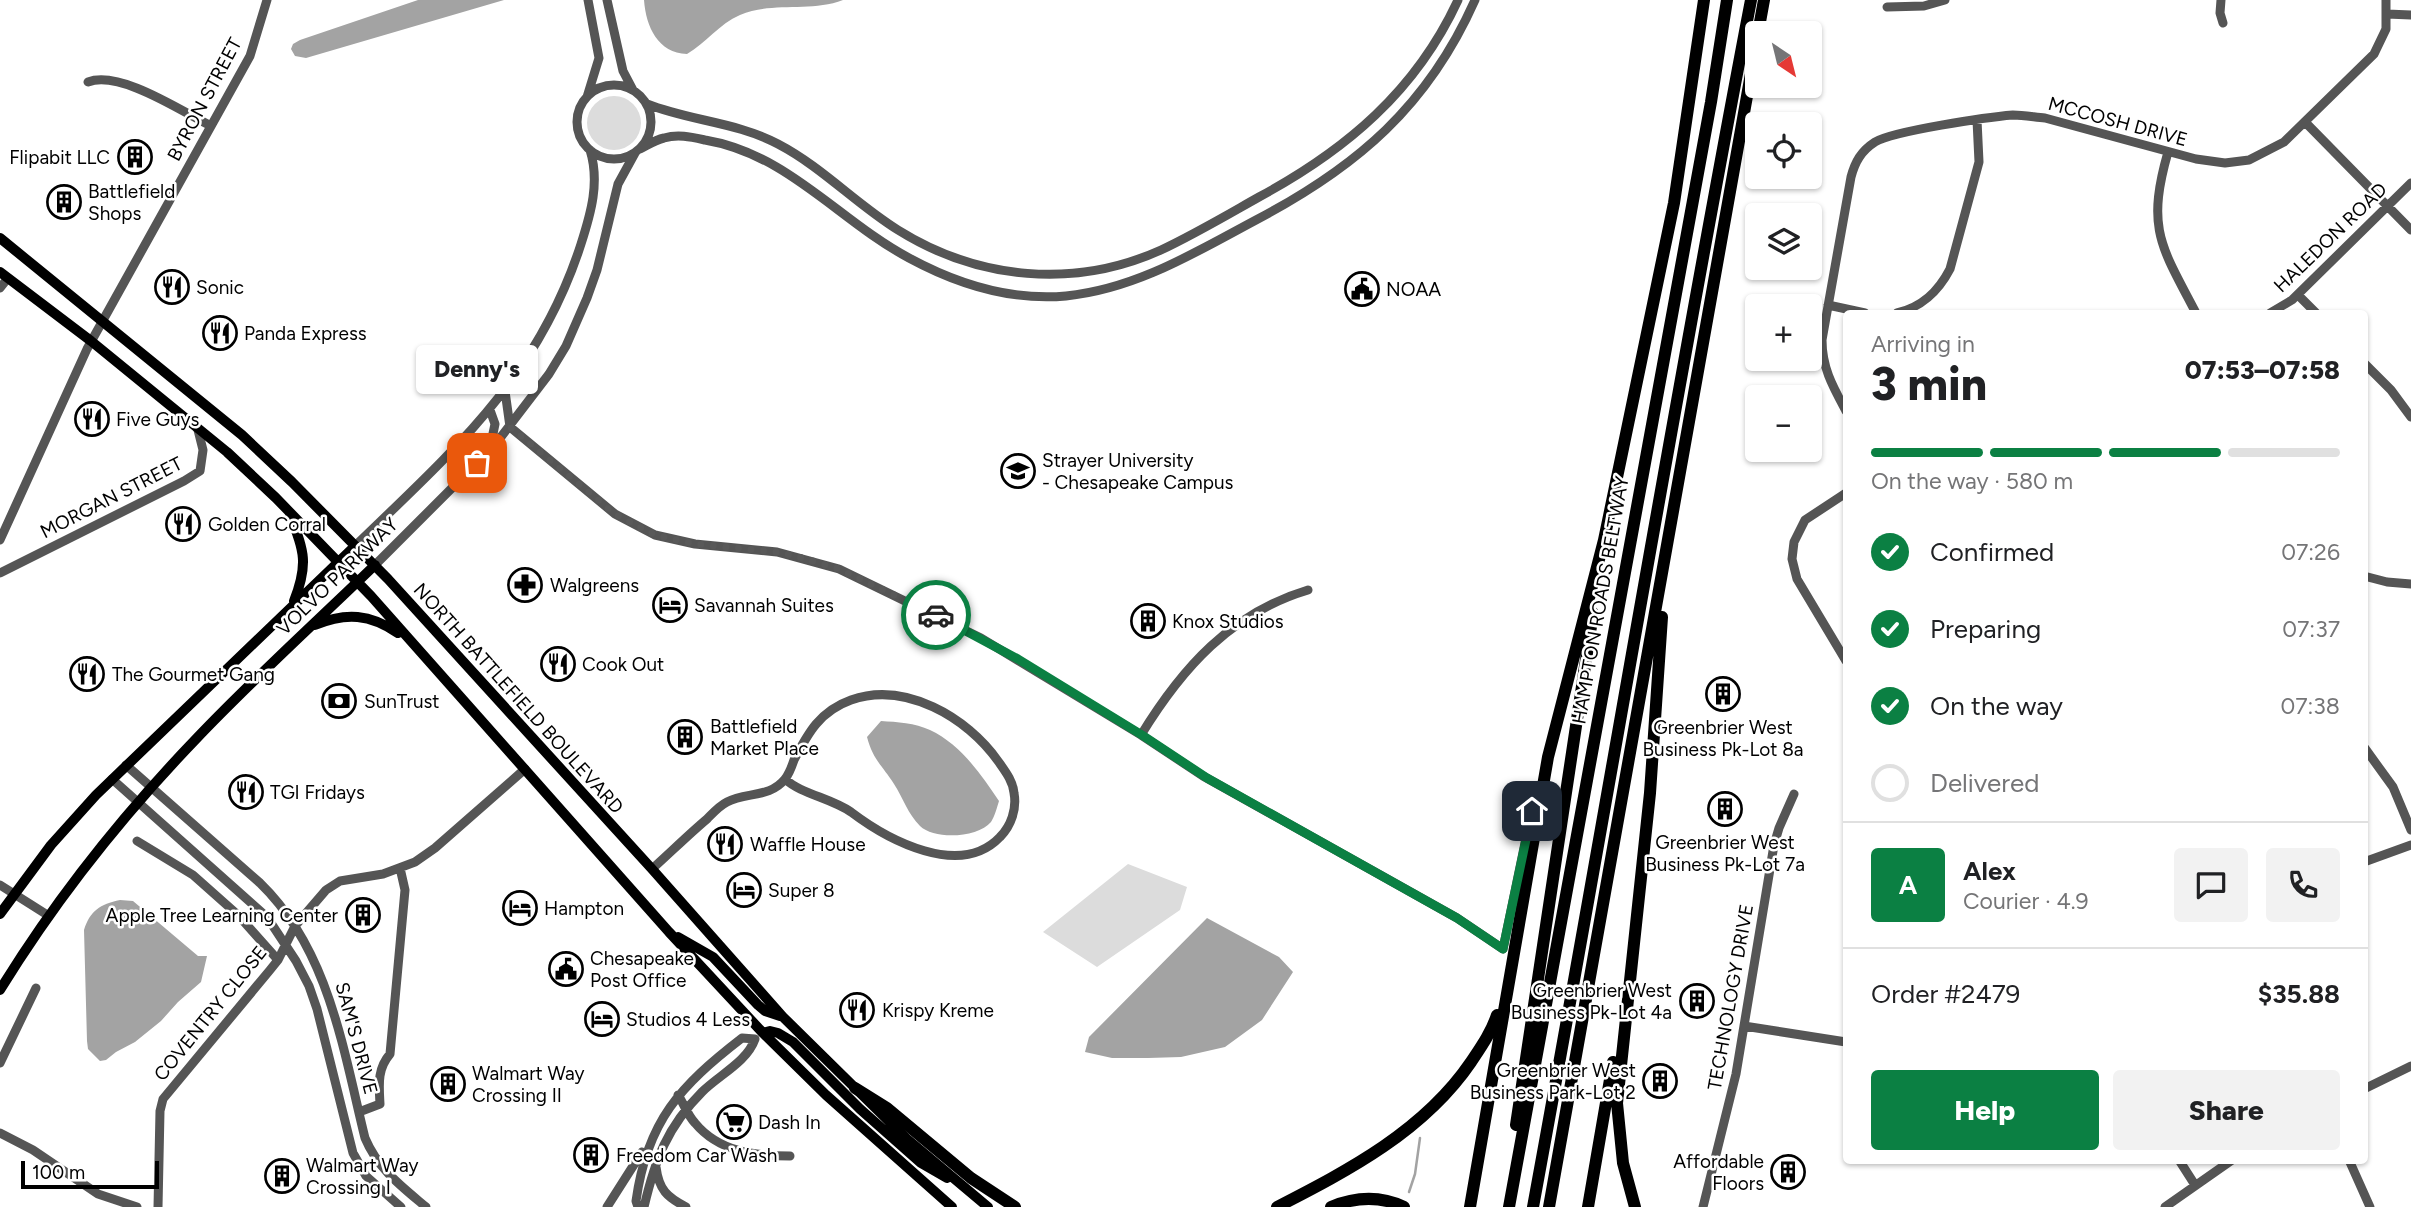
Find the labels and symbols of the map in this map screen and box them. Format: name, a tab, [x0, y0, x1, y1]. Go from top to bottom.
north arrow	[1745, 21, 1822, 98]
street label: BYRON STREET	[162, 33, 247, 165]
street label: MCCOSH DRIVE	[2046, 92, 2190, 151]
building icon: Flipabit LLC	[116, 138, 154, 176]
place label: Flipabit LLC	[9, 146, 110, 169]
street label: HALEDON ROAD	[2269, 178, 2392, 297]
place label: Battlefield Shops	[88, 180, 175, 225]
building icon: Battlefield Shops	[45, 183, 83, 221]
restaurant icon: Sonic	[153, 268, 191, 306]
public building icon: NOAA	[1343, 270, 1381, 308]
place label: Sonic	[196, 276, 244, 299]
place label: NOAA	[1386, 278, 1441, 301]
restaurant icon: Panda Express	[201, 314, 239, 352]
place label: Panda Express	[244, 322, 367, 345]
callout: Denny's	[416, 344, 538, 393]
restaurant icon: Five Guys	[73, 400, 111, 438]
place label: Five Guys	[116, 408, 199, 431]
pin	[447, 433, 507, 493]
place label: Strayer University - Chesapeake Campus	[1042, 449, 1234, 494]
street label: MORGAN STREET	[36, 451, 187, 543]
school or university icon: Strayer University - Chesapeake Campus	[999, 452, 1037, 490]
street label: HAMPTON ROADS BELTWAY	[1567, 474, 1634, 726]
restaurant icon: Golden Corral	[164, 505, 202, 543]
street label: VOLVO PARKWAY	[272, 512, 403, 640]
place label: Golden Corral	[208, 513, 326, 536]
pharmacy icon: Walgreens	[506, 566, 544, 604]
place label: Walgreens	[550, 574, 639, 597]
street label: NORTH BATTLEFIELD BOULEVARD	[409, 578, 628, 818]
courier	[901, 580, 971, 650]
hotel icon: Savannah Suites	[651, 586, 689, 624]
place label: Savannah Suites	[694, 594, 834, 617]
building icon: Knox Studios	[1129, 602, 1167, 640]
place label: Knox Studios	[1172, 610, 1284, 633]
restaurant icon: Cook Out	[539, 645, 577, 683]
place label: Cook Out	[582, 653, 664, 676]
restaurant icon: The Gourmet Gang	[68, 655, 106, 693]
place label: The Gourmet Gang	[112, 663, 275, 686]
building icon: Greenbrier West Business Pk-Lot 8a	[1704, 675, 1742, 713]
bank icon: SunTrust	[320, 682, 358, 720]
place label: SunTrust	[364, 690, 440, 713]
place label: Battlefield Market Place	[710, 715, 819, 760]
place label: Greenbrier West Business Pk-Lot 8a	[1642, 716, 1804, 761]
building icon: Battlefield Market Place	[666, 718, 704, 756]
restaurant icon: TGI Fridays	[227, 773, 265, 811]
place label: TGI Fridays	[270, 781, 365, 804]
pin	[1502, 781, 1562, 841]
building icon: Greenbrier West Business Pk-Lot 7a	[1706, 790, 1744, 828]
restaurant icon: Waffle House	[706, 825, 744, 863]
place label: Greenbrier West Business Pk-Lot 7a	[1645, 831, 1805, 876]
place label: Waffle House	[750, 833, 866, 856]
hotel icon: Super 8	[725, 871, 763, 909]
place label: Super 8	[768, 879, 835, 902]
hotel icon: Hampton	[501, 889, 539, 927]
building icon: Apple Tree Learning Center	[344, 896, 382, 934]
place label: Hampton	[544, 897, 624, 920]
street label: TECHNOLOGY DRIVE	[1703, 902, 1758, 1092]
place label: Apple Tree Learning Center	[106, 904, 339, 927]
street label: COVENTRY CLOSE	[149, 941, 272, 1085]
place label: Chesapeake Post Office	[590, 947, 694, 992]
public building icon: Chesapeake Post Office	[547, 950, 585, 988]
street label: SAM'S DRIVE	[330, 979, 383, 1097]
place label: Greenbrier West Business Pk-Lot 4a	[1511, 979, 1672, 1024]
building icon: Greenbrier West Business Pk-Lot 4a	[1678, 982, 1716, 1020]
restaurant icon: Krispy Kreme	[838, 991, 876, 1029]
place label: Krispy Kreme	[882, 999, 994, 1022]
hotel icon: Studios 4 Less	[583, 1000, 621, 1038]
place label: Studios 4 Less	[626, 1008, 750, 1031]
place label: Greenbrier West Business Park-Lot 2	[1470, 1059, 1636, 1104]
place label: Walmart Way Crossing II	[472, 1062, 585, 1107]
building icon: Greenbrier West Business Park-Lot 2	[1641, 1062, 1679, 1100]
building icon: Walmart Way Crossing II	[429, 1065, 467, 1103]
supermarket icon: Dash In	[715, 1103, 753, 1141]
place label: Dash In	[758, 1111, 821, 1134]
building icon: Freedom Car Wash	[572, 1136, 610, 1174]
place label: Freedom Car Wash	[616, 1144, 777, 1167]
place label: Affordable Floors	[1673, 1150, 1764, 1195]
building icon: Affordable Floors	[1769, 1153, 1807, 1191]
place label: Walmart Way Crossing I	[306, 1154, 419, 1199]
building icon: Walmart Way Crossing I	[263, 1157, 301, 1195]
scale bar	[21, 1158, 159, 1190]

